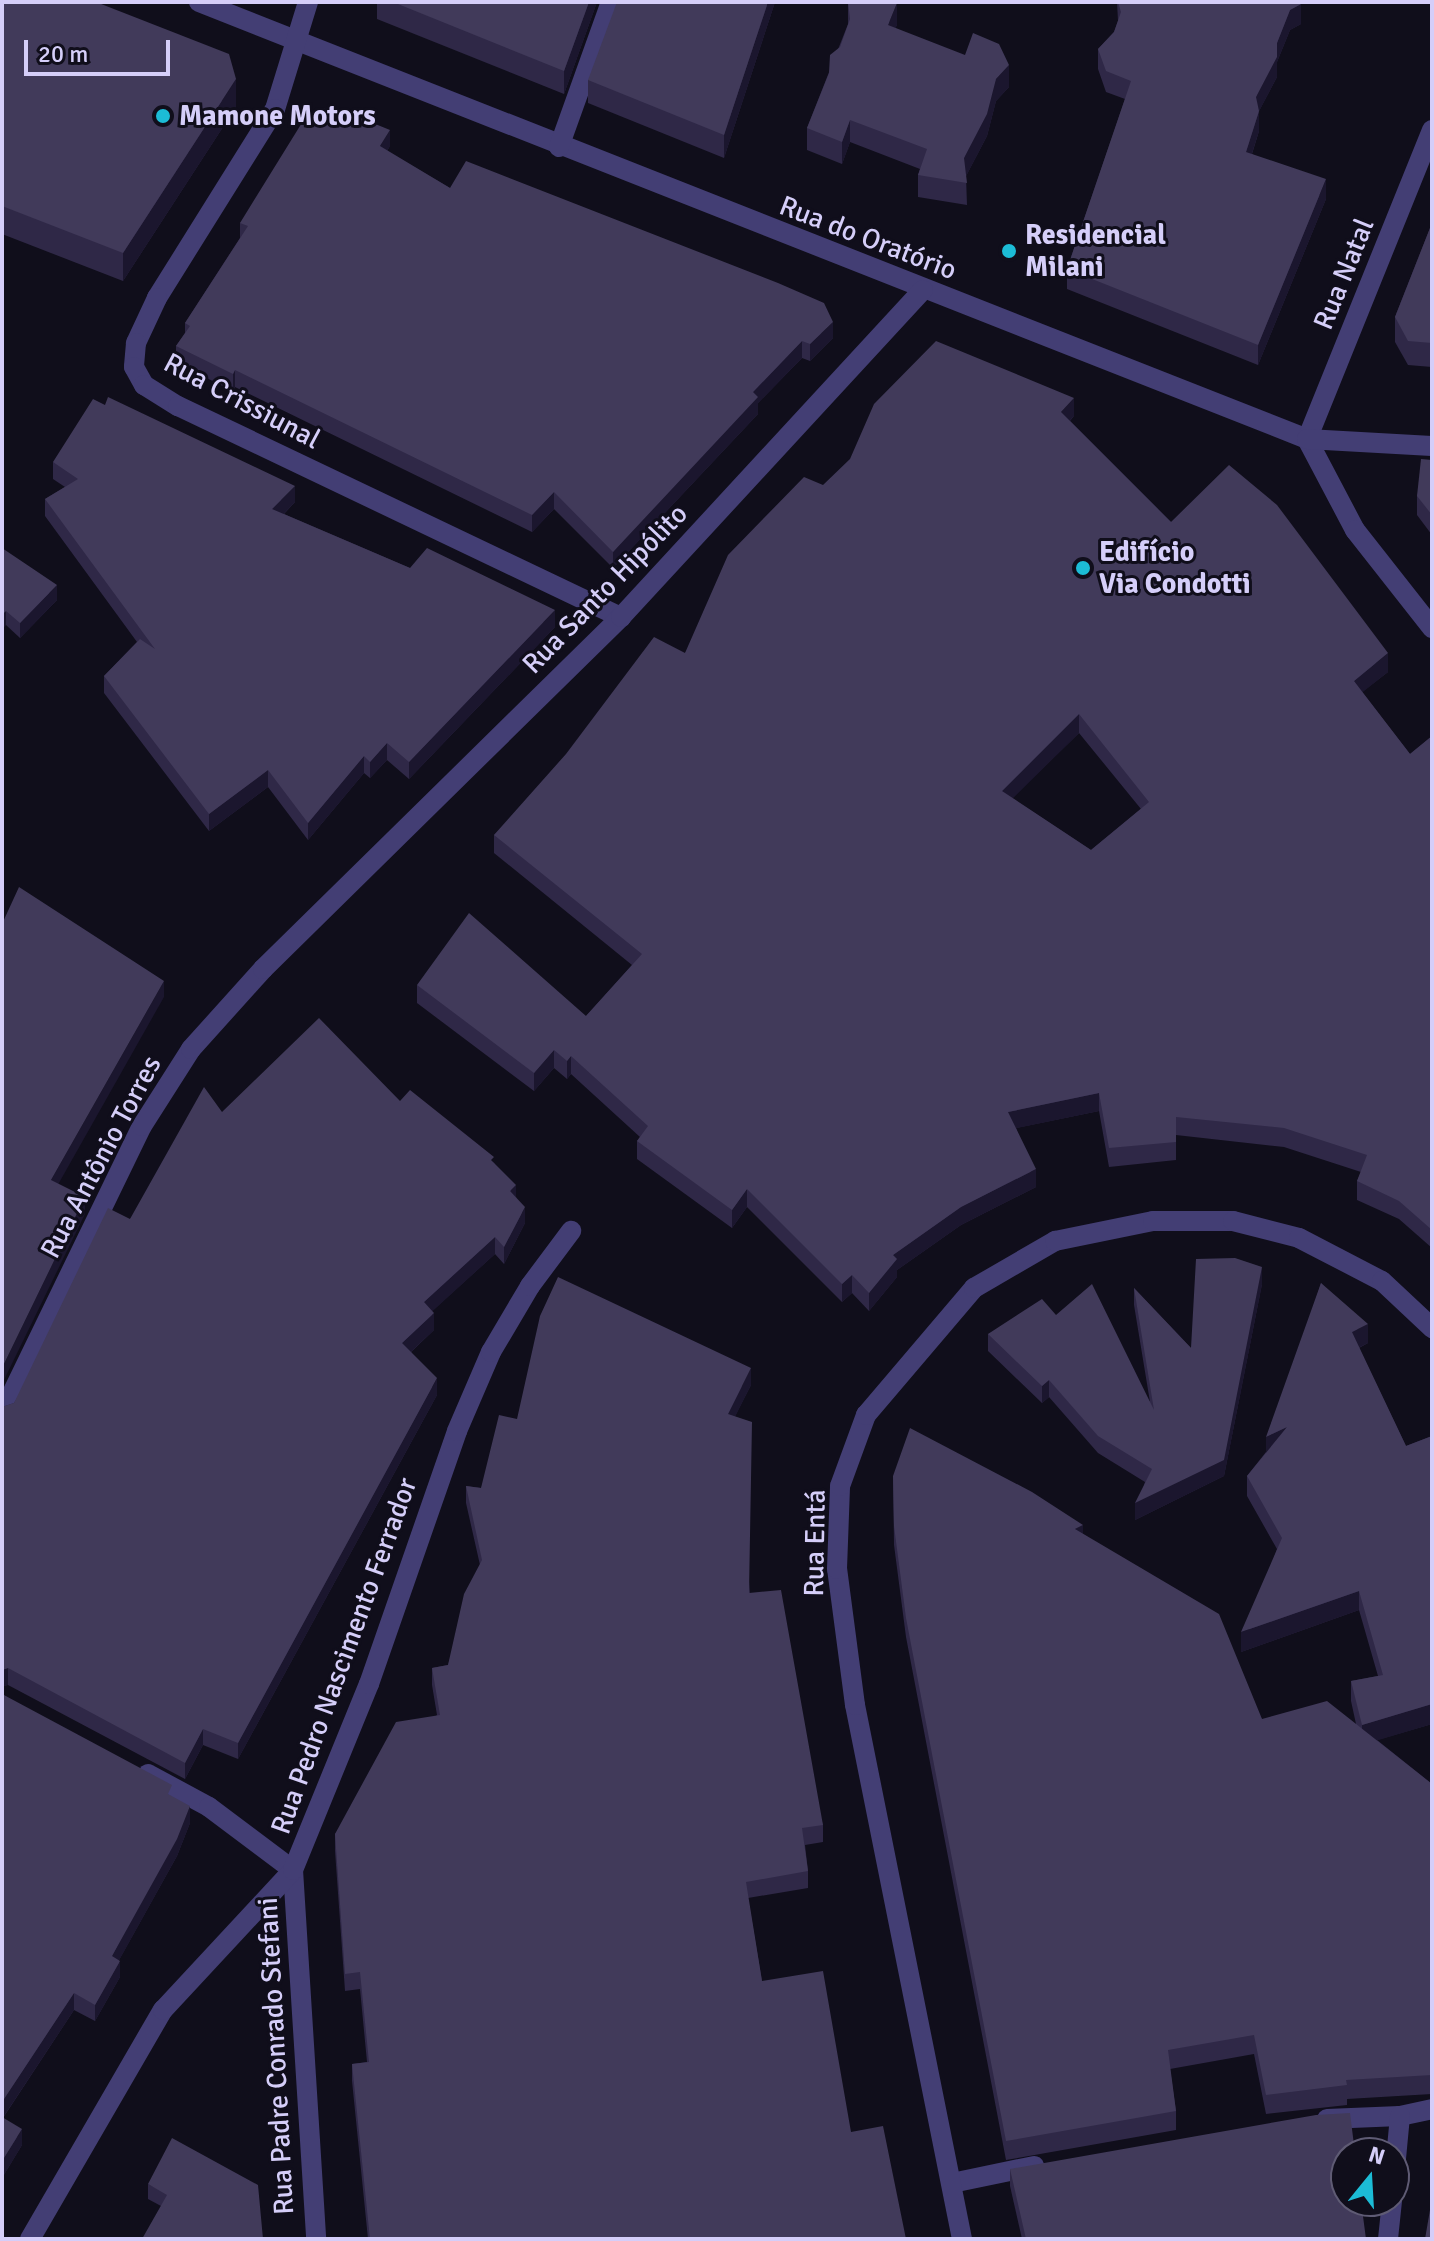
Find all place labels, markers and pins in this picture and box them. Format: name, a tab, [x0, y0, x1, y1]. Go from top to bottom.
place label: Mamone Motors	[179, 99, 376, 133]
marker: Mamone Motors	[154, 107, 172, 125]
place label: Residencial Milani	[1025, 218, 1166, 284]
marker: Residencial Milani	[1000, 242, 1018, 260]
place label: Edifício Via Condotti	[1099, 535, 1251, 601]
marker: Edifício Via Condotti	[1074, 559, 1092, 577]

